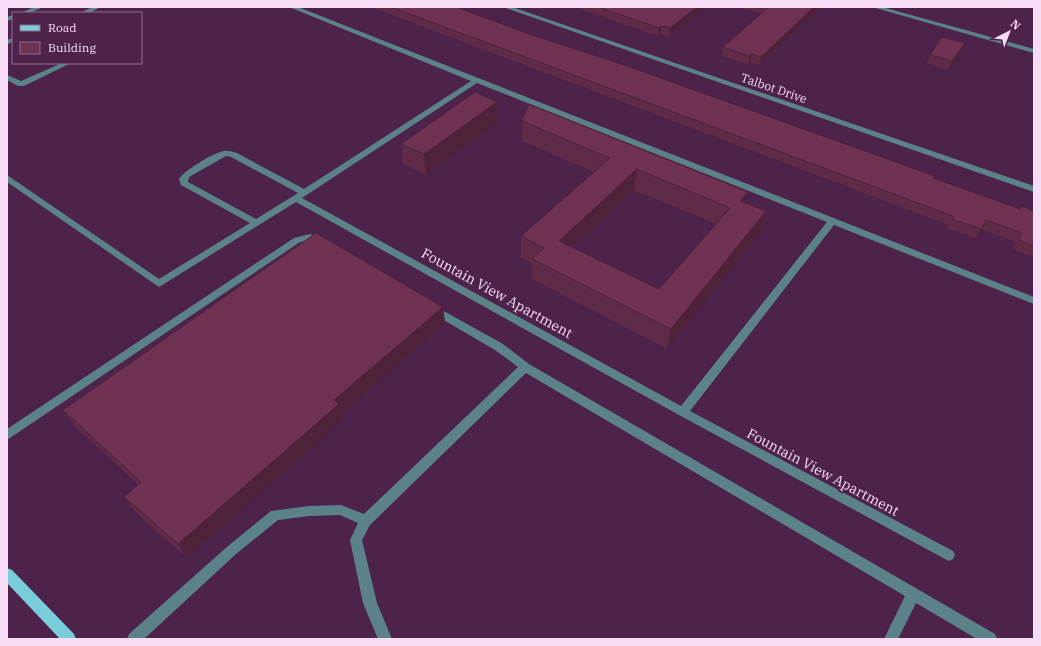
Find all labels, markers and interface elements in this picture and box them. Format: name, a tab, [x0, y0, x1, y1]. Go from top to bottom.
legend	[12, 12, 142, 64]
north arrow	[989, 12, 1029, 52]
text: N	[1008, 16, 1024, 33]
text: Road	[48, 20, 77, 35]
text: Building	[48, 40, 96, 55]
street label: Talbot Drive	[739, 70, 809, 106]
street label: Fountain View Apartment	[418, 244, 576, 342]
street label: Fountain View Apartment	[744, 424, 902, 520]

